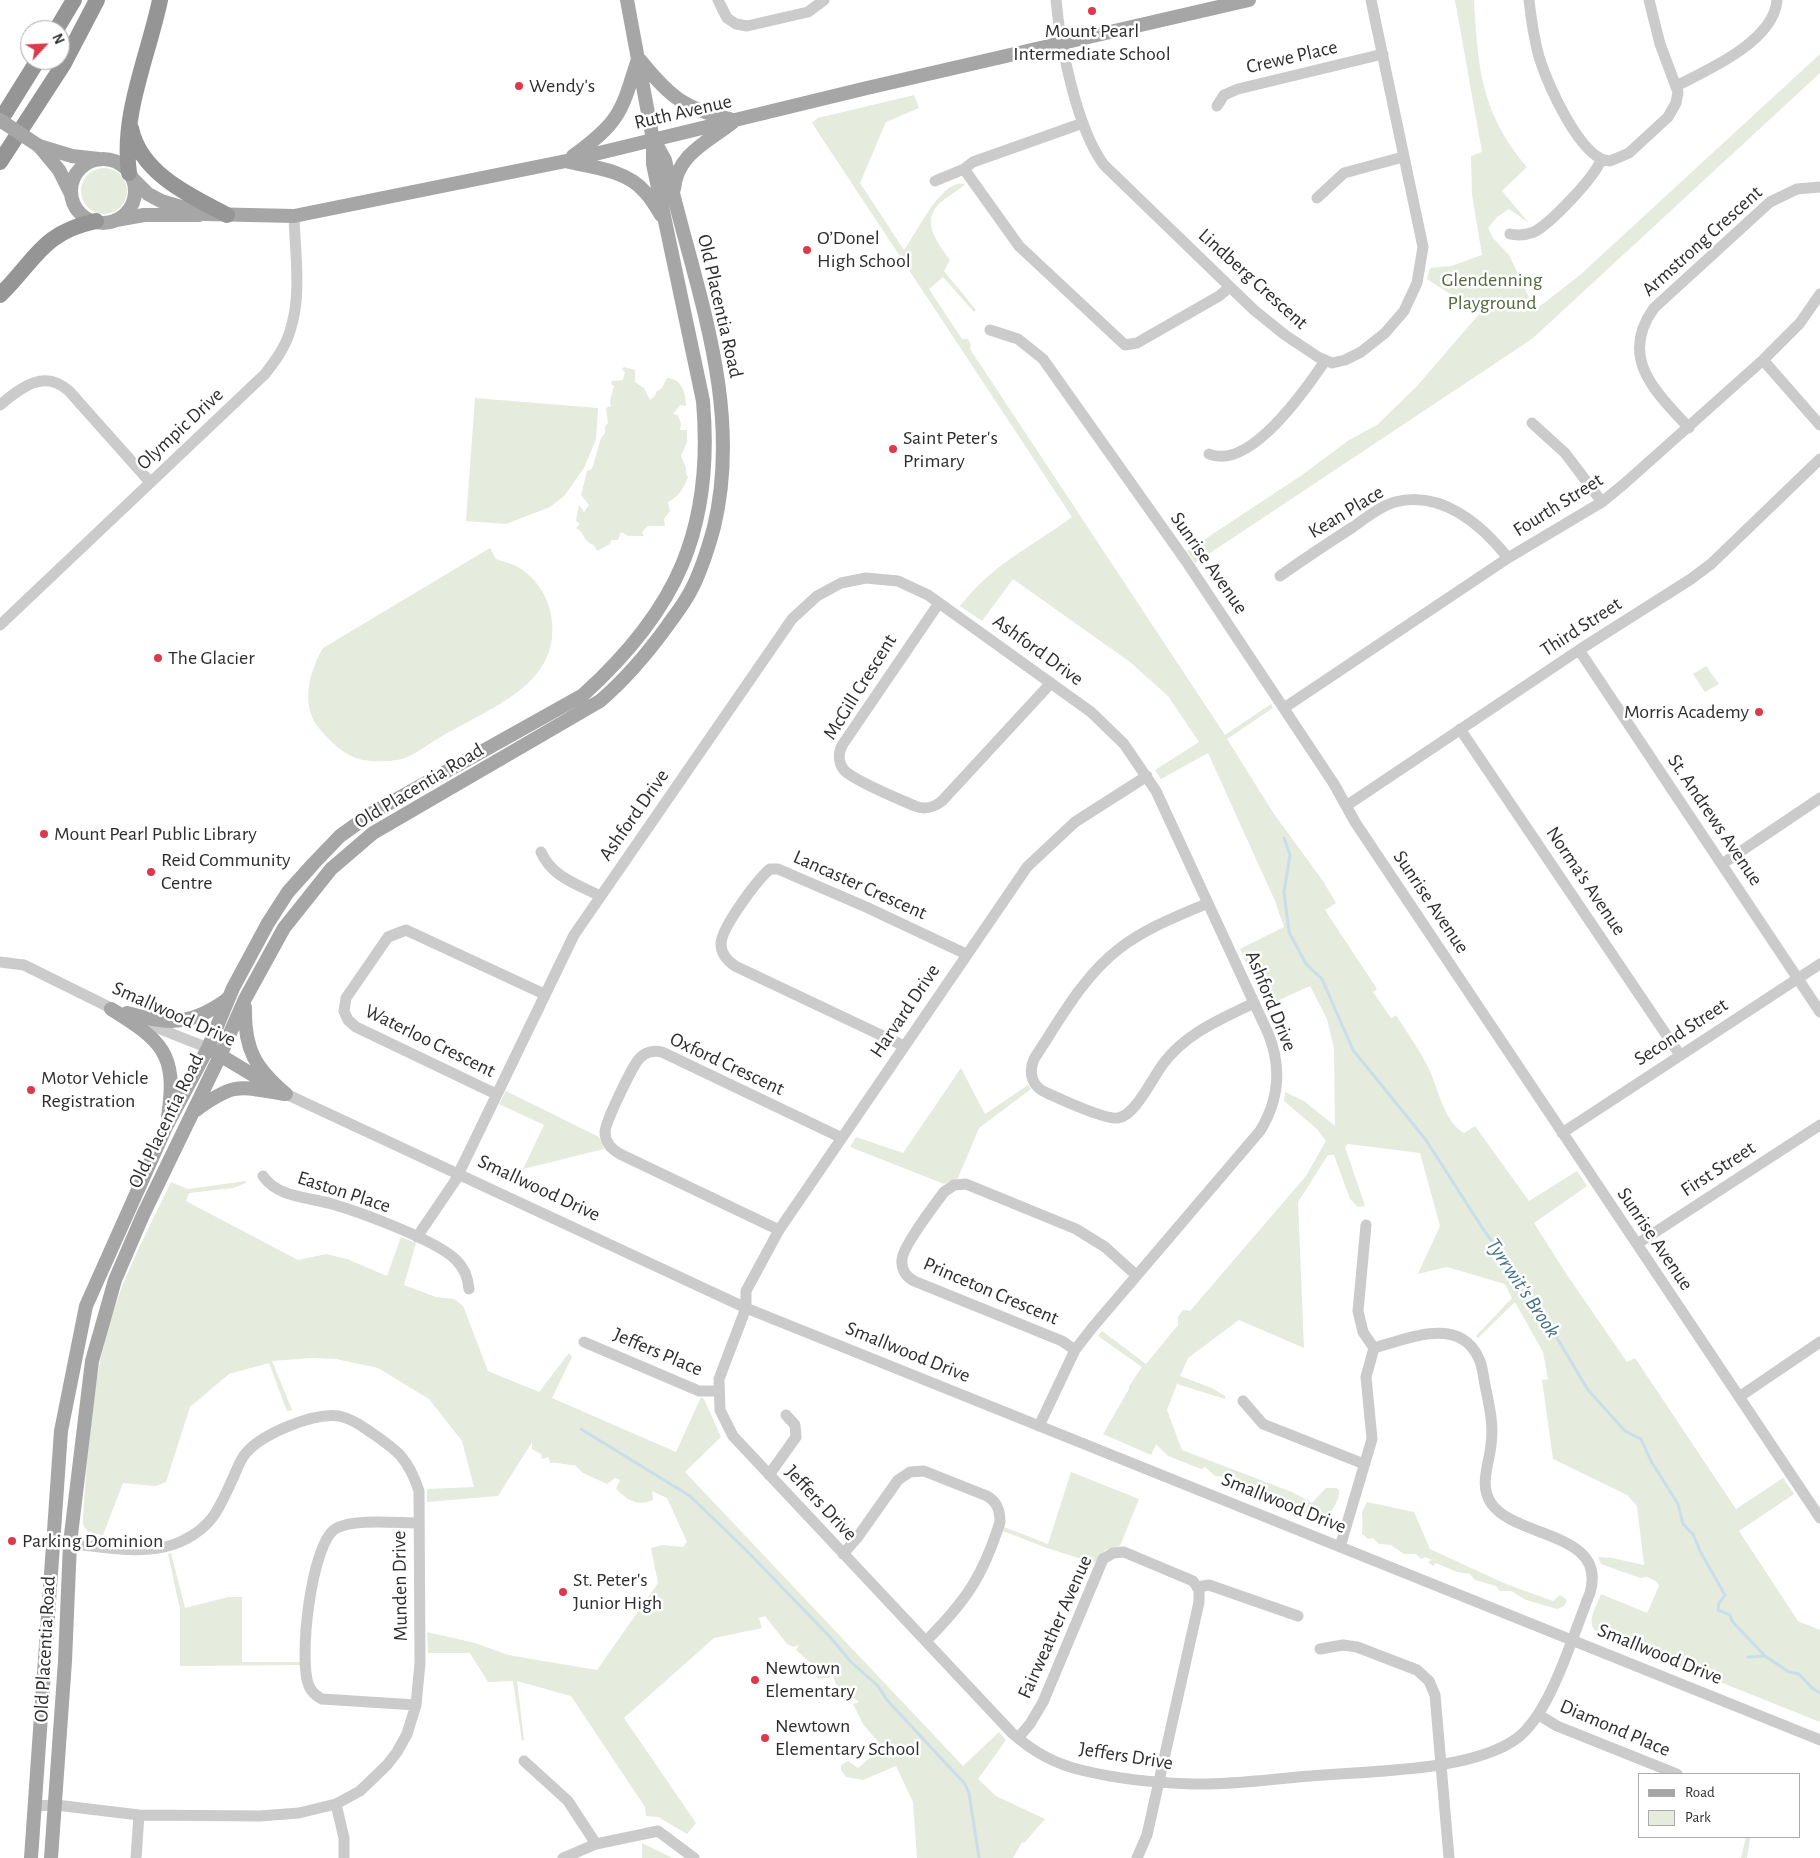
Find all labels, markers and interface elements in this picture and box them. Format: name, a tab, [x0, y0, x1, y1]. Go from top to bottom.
marker: Mount Pearl Intermediate School	[1086, 5, 1098, 17]
place label: Mount Pearl Intermediate School	[1013, 19, 1171, 66]
north arrow	[20, 20, 70, 70]
text: N	[49, 32, 66, 46]
street label: Crewe Place	[1244, 35, 1340, 79]
place label: Wendy's	[529, 74, 595, 98]
marker: Wendy's	[513, 80, 525, 92]
street label: Ruth Avenue	[632, 89, 734, 135]
street label: Armstrong Crescent	[1637, 181, 1767, 301]
street label: Lindberg Crescent	[1193, 223, 1313, 335]
place label: O’Donel High School	[817, 226, 911, 273]
street label: Old Placentia Road	[692, 232, 748, 380]
marker: O’Donel High School	[801, 244, 813, 256]
park label: Glendenning Playground	[1441, 268, 1543, 315]
street label: Olympic Drive	[132, 383, 228, 475]
place label: Saint Peter's Primary	[903, 426, 998, 473]
marker: Saint Peter's Primary	[887, 443, 899, 455]
street label: Fourth Street	[1509, 468, 1607, 542]
street label: Kean Place	[1304, 480, 1388, 544]
street label: Sunrise Avenue	[1165, 507, 1253, 619]
street label: Third Street	[1536, 592, 1626, 662]
street label: Ashford Drive	[988, 609, 1088, 691]
street label: McGill Crescent	[818, 630, 902, 744]
place label: The Glacier	[168, 646, 255, 670]
marker: The Glacier	[152, 652, 164, 664]
place label: Morris Academy	[1624, 700, 1749, 724]
marker: Morris Academy	[1753, 706, 1765, 718]
street label: Old Placentia Road	[350, 738, 488, 834]
street label: St. Andrews Avenue	[1662, 750, 1768, 890]
street label: Ashford Drive	[594, 765, 674, 865]
place label: Mount Pearl Public Library	[54, 822, 257, 846]
street label: Norma's Avenue	[1541, 822, 1631, 940]
marker: Mount Pearl Public Library	[38, 828, 50, 840]
street label: Lancaster Crescent	[790, 845, 930, 925]
street label: Sunrise Avenue	[1388, 846, 1474, 958]
place label: Reid Community Centre	[161, 848, 291, 895]
marker: Reid Community Centre	[145, 866, 157, 878]
street label: Ashford Drive	[1240, 947, 1302, 1055]
street label: Harvard Drive	[865, 960, 945, 1062]
street label: Smallwood Drive	[109, 976, 239, 1052]
street label: Second Street	[1630, 993, 1732, 1071]
street label: Waterloo Crescent	[361, 999, 499, 1083]
street label: Oxford Crescent	[666, 1027, 788, 1101]
street label: Old Placentia Road	[123, 1050, 209, 1192]
place label: Motor Vehicle Registration	[41, 1066, 148, 1113]
marker: Motor Vehicle Registration	[25, 1084, 37, 1096]
street label: First Street	[1676, 1136, 1760, 1202]
street label: Smallwood Drive	[474, 1149, 604, 1227]
street label: Easton Place	[294, 1166, 394, 1218]
street label: Sunrise Avenue	[1612, 1183, 1698, 1295]
water label: Tyrrwit's Brook	[1480, 1233, 1566, 1343]
street label: Princeton Crescent	[920, 1252, 1062, 1330]
street label: Smallwood Drive	[842, 1316, 974, 1388]
street label: Jeffers Place	[610, 1322, 706, 1382]
street label: Jeffers Drive	[780, 1460, 862, 1546]
street label: Smallwood Drive	[1218, 1467, 1350, 1539]
place label: Parking Dominion	[22, 1529, 163, 1553]
street label: Munden Drive	[387, 1531, 413, 1641]
marker: Parking Dominion	[6, 1535, 18, 1547]
street label: Fairweather Avenue	[1013, 1552, 1097, 1702]
place label: St. Peter's Junior High	[573, 1568, 662, 1615]
street label: Old Placentia Road	[29, 1575, 61, 1723]
marker: St. Peter's Junior High	[557, 1586, 569, 1598]
street label: Smallwood Drive	[1594, 1618, 1726, 1690]
place label: Newtown Elementary	[765, 1656, 855, 1703]
marker: Newtown Elementary	[749, 1674, 761, 1686]
street label: Diamond Place	[1556, 1694, 1674, 1762]
place label: Newtown Elementary School	[775, 1714, 920, 1761]
marker: Newtown Elementary School	[759, 1732, 771, 1744]
street label: Jeffers Drive	[1077, 1737, 1175, 1775]
legend	[1638, 1773, 1800, 1838]
text: Road	[1685, 1785, 1715, 1800]
text: Park	[1685, 1810, 1711, 1825]

